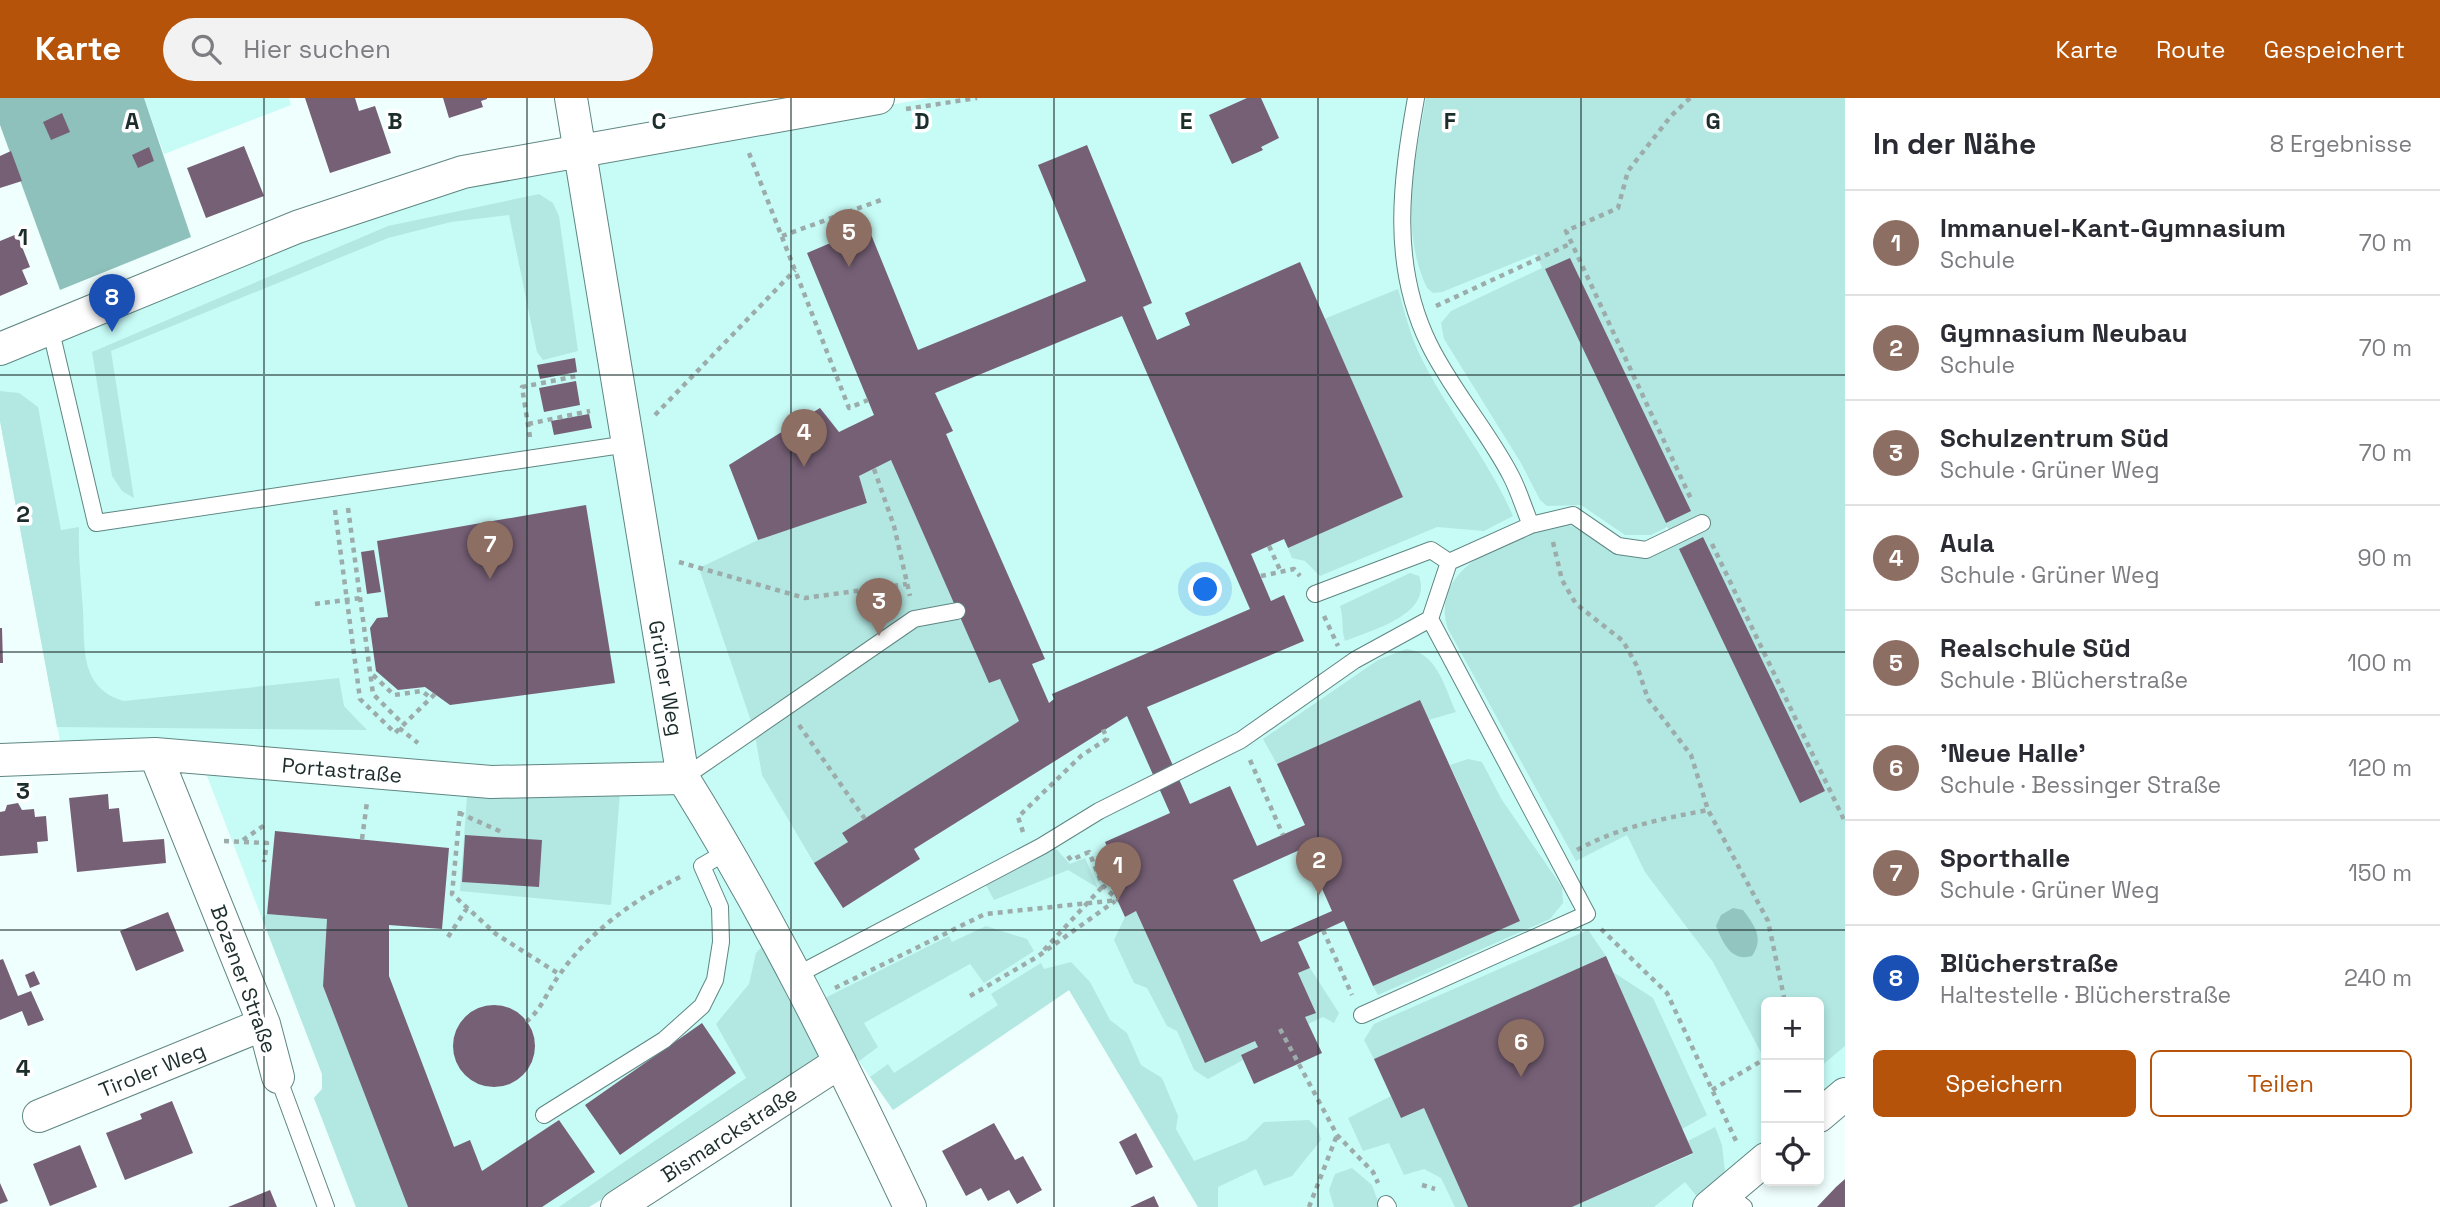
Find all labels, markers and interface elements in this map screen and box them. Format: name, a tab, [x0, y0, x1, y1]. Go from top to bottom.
search box	[163, 18, 653, 81]
text: Karte	[35, 28, 121, 70]
icon: search	[187, 30, 225, 68]
text: Hier suchen	[243, 32, 391, 66]
text: Karte	[2056, 34, 2118, 65]
text: Route	[2156, 34, 2225, 65]
text: Gespeichert	[2263, 34, 2405, 65]
text: A	[125, 106, 140, 136]
text: B	[387, 106, 403, 136]
text: C	[652, 106, 666, 136]
text: D	[914, 106, 930, 136]
text: E	[1180, 106, 1192, 136]
text: F	[1444, 106, 1456, 136]
text: G	[1705, 106, 1721, 136]
text: In der Nähe	[1873, 124, 2036, 163]
text: 8 Ergebnisse	[2270, 129, 2412, 159]
pin: 5	[826, 209, 872, 267]
text: Immanuel-Kant-Gymnasium	[1940, 211, 2286, 245]
text: 1	[18, 222, 28, 252]
text: 1	[1891, 228, 1901, 258]
text: 70 m	[2359, 228, 2412, 258]
text: Schule	[1940, 245, 2015, 275]
pin: 8	[89, 274, 135, 332]
text: Gymnasium Neubau	[1940, 316, 2187, 350]
text: 2	[1889, 333, 1903, 363]
text: 70 m	[2359, 333, 2412, 363]
text: Schule	[1940, 350, 2015, 380]
pin: 4	[781, 409, 827, 467]
text: Schulzentrum Süd	[1940, 421, 2169, 455]
text: 3	[1889, 438, 1903, 468]
text: 70 m	[2359, 438, 2412, 468]
text: Schule · Grüner Weg	[1940, 455, 2159, 485]
text: 2	[16, 499, 30, 529]
pin: 7	[467, 521, 513, 579]
text: Aula	[1940, 526, 1994, 560]
text: 4	[1889, 543, 1903, 573]
text: 90 m	[2357, 543, 2412, 573]
text: Schule · Grüner Weg	[1940, 560, 2159, 590]
your location	[1188, 572, 1222, 606]
pin: 3	[856, 578, 902, 636]
street label: Grüner Weg	[643, 618, 689, 738]
text: Realschule Süd	[1940, 631, 2131, 665]
text: 5	[1889, 648, 1903, 678]
text: 100 m	[2347, 648, 2412, 678]
text: Schule · Blücherstraße	[1940, 665, 2188, 695]
text: 'Neue Halle'	[1940, 736, 2086, 770]
street label: Portastraße	[281, 751, 403, 789]
text: 6	[1889, 753, 1903, 783]
text: 120 m	[2348, 753, 2412, 783]
text: Schule · Bessinger Straße	[1940, 770, 2221, 800]
text: 3	[16, 776, 30, 806]
pin: 2	[1296, 837, 1342, 895]
text: Sporthalle	[1940, 841, 2070, 875]
pin: 1	[1095, 842, 1141, 900]
text: 7	[1890, 858, 1902, 888]
text: 150 m	[2348, 858, 2412, 888]
text: Schule · Grüner Weg	[1940, 875, 2159, 905]
street label: Bozener Straße	[205, 901, 283, 1057]
text: Blücherstraße	[1940, 946, 2119, 980]
text: 8	[1889, 963, 1903, 993]
text: 240 m	[2344, 963, 2412, 993]
text: Haltestelle · Blücherstraße	[1940, 980, 2231, 1010]
map controls	[1761, 997, 1824, 1186]
button: +	[1761, 997, 1824, 1060]
pin: 6	[1498, 1019, 1544, 1077]
street label: Tiroler Weg	[95, 1036, 209, 1104]
button: Speichern	[1873, 1050, 2136, 1117]
button: Teilen	[2150, 1050, 2412, 1117]
text: 4	[16, 1053, 31, 1083]
button: −	[1761, 1060, 1824, 1123]
street label: Bismarckstraße	[656, 1080, 802, 1188]
button: locate	[1761, 1123, 1824, 1186]

